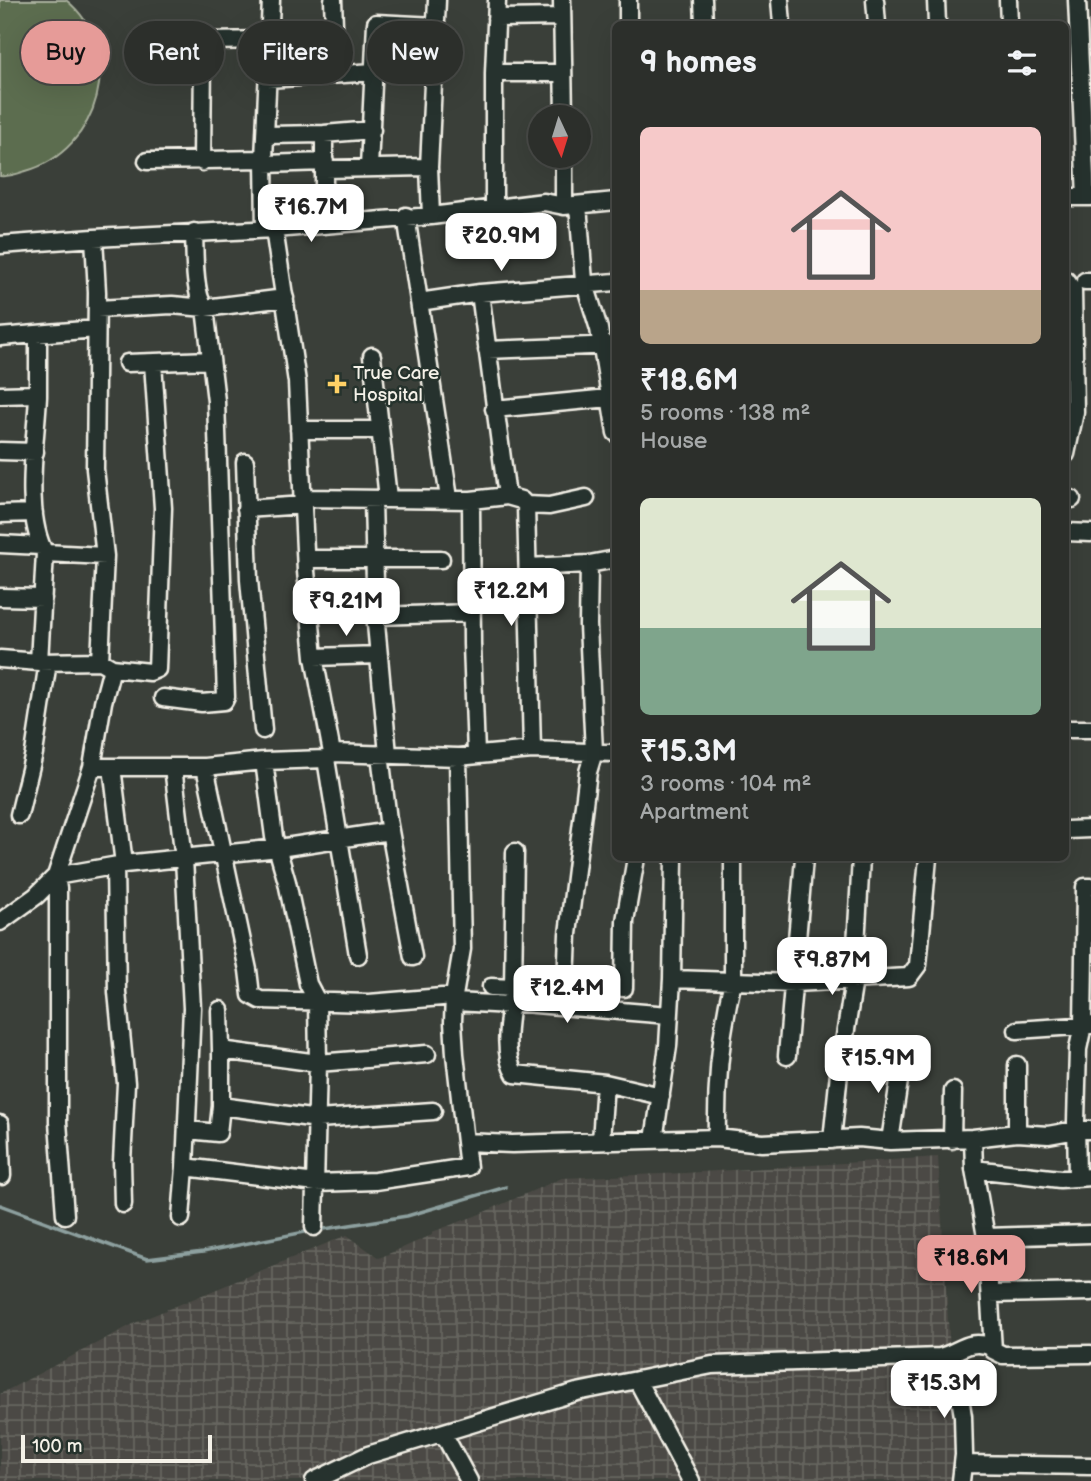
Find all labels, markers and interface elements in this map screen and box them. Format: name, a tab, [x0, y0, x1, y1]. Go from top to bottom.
chip: Buy	[21, 21, 110, 84]
chip: Rent	[124, 21, 224, 84]
chip: Filters	[238, 21, 353, 84]
chip: New	[367, 21, 463, 84]
icon: filters	[1003, 44, 1041, 82]
text: 9 homes	[640, 45, 757, 81]
north arrow	[528, 105, 592, 168]
map controls	[528, 105, 591, 168]
icon: home	[778, 172, 904, 298]
pin: ₹16.7M	[254, 184, 368, 244]
text: ₹16.7M	[274, 193, 348, 221]
pin: ₹20.9M	[444, 214, 558, 273]
text: ₹20.9M	[461, 222, 541, 250]
place label: True Care Hospital	[353, 362, 439, 407]
text: ₹18.6M	[640, 363, 738, 399]
marker: True Care Hospital	[327, 374, 347, 394]
text: 5 rooms · 138 m²	[640, 399, 810, 427]
text: House	[640, 427, 707, 455]
icon: home	[778, 543, 904, 669]
pin: ₹12.2M	[454, 568, 568, 628]
text: ₹12.2M	[473, 577, 549, 605]
pin: ₹9.21M	[289, 578, 403, 638]
text: ₹9.21M	[309, 587, 383, 615]
text: ₹15.3M	[640, 734, 737, 770]
text: 3 rooms · 104 m²	[640, 770, 811, 798]
text: Apartment	[640, 798, 749, 826]
pin: ₹9.87M	[775, 937, 889, 997]
text: ₹9.87M	[793, 946, 871, 974]
pin: ₹12.4M	[510, 965, 624, 1025]
text: ₹12.4M	[529, 974, 605, 1002]
pin: ₹15.9M	[821, 1036, 935, 1095]
text: ₹15.9M	[841, 1044, 915, 1072]
pin: ₹18.6M	[914, 1236, 1028, 1295]
text: ₹18.6M	[933, 1244, 1009, 1272]
pin: ₹15.3M	[887, 1360, 1001, 1420]
text: ₹15.3M	[907, 1369, 981, 1397]
scale bar	[21, 1432, 212, 1464]
text: 100 m	[32, 1435, 83, 1458]

